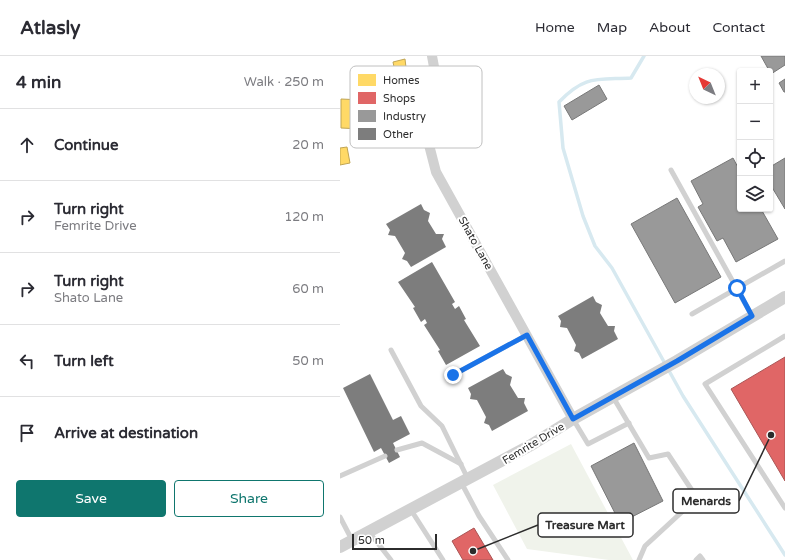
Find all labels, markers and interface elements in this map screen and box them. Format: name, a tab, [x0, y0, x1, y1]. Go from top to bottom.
text: Atlasly	[20, 17, 80, 39]
text: Home	[535, 19, 575, 36]
text: Map	[597, 19, 627, 36]
text: About	[649, 19, 691, 36]
text: Contact	[713, 19, 765, 36]
legend	[350, 66, 482, 148]
north arrow	[689, 68, 725, 104]
map controls	[737, 68, 773, 212]
button: +	[737, 68, 773, 104]
text: 4 min	[16, 72, 61, 93]
text: Walk · 250 m	[244, 74, 324, 90]
text: Homes	[383, 74, 419, 87]
text: Shops	[383, 92, 415, 105]
button: −	[737, 104, 773, 140]
text: Industry	[383, 110, 426, 123]
text: Other	[383, 128, 414, 141]
icon: ahead	[16, 134, 38, 156]
text: Continue	[54, 136, 118, 154]
text: 20 m	[292, 137, 324, 153]
button: locate	[737, 140, 773, 176]
button: layers	[737, 176, 773, 212]
text: Turn right	[54, 200, 124, 218]
icon: right	[16, 206, 38, 228]
text: 120 m	[284, 209, 324, 225]
street label: Shato Lane	[456, 214, 495, 272]
text: Femrite Drive	[54, 218, 137, 234]
text: Turn right	[54, 272, 124, 290]
icon: right	[16, 278, 38, 300]
route start	[728, 279, 746, 297]
text: 60 m	[292, 281, 324, 297]
text: Shato Lane	[54, 290, 123, 306]
icon: left	[16, 350, 38, 372]
text: Turn left	[54, 352, 114, 370]
text: 50 m	[292, 353, 324, 369]
route end	[444, 366, 462, 384]
street label: Femrite Drive	[500, 420, 567, 467]
icon: arrive	[16, 422, 38, 444]
text: Arrive at destination	[54, 424, 198, 442]
button: Save	[16, 480, 166, 517]
button: Share	[174, 480, 324, 517]
callout: Menards	[673, 489, 739, 513]
text: Menards	[681, 494, 731, 508]
callout: Treasure Mart	[538, 513, 633, 537]
text: Treasure Mart	[544, 518, 625, 532]
scale bar	[352, 532, 437, 551]
text: 50 m	[358, 534, 385, 547]

